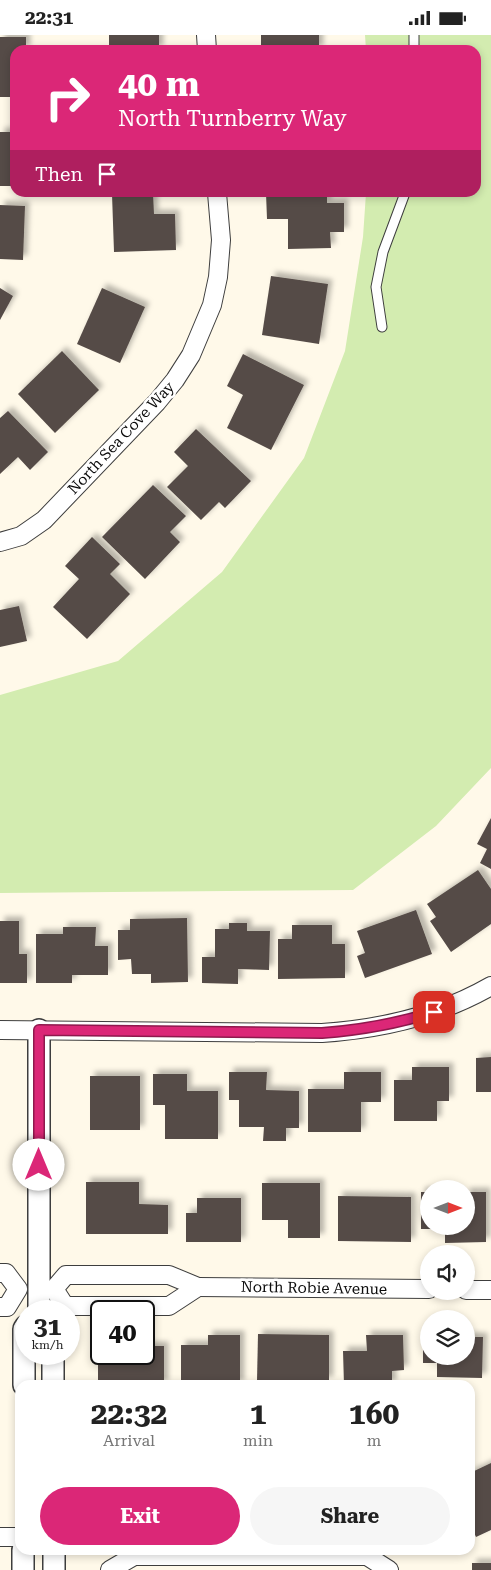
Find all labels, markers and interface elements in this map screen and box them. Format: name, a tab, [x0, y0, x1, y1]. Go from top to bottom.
text: 22:31	[25, 6, 74, 29]
text: 40 m	[118, 64, 200, 105]
icon: right	[35, 65, 100, 130]
text: North Turnberry Way	[118, 106, 347, 131]
icon: arrive	[93, 160, 121, 188]
text: Then	[35, 163, 83, 186]
street label: North Sea Cove Way	[64, 378, 178, 498]
pin	[413, 991, 455, 1033]
icon: arrive	[420, 998, 448, 1026]
position arrow	[12, 1138, 64, 1190]
north arrow	[420, 1180, 475, 1235]
map controls	[420, 1180, 475, 1365]
button: sound	[420, 1245, 475, 1300]
street label: North Robie Avenue	[241, 1278, 387, 1298]
speed limit sign: 40	[90, 1300, 155, 1365]
button: layers	[420, 1310, 475, 1365]
text: 31	[33, 1312, 62, 1341]
text: km/h	[31, 1338, 64, 1352]
text: 22:32	[91, 1396, 167, 1431]
text: 1	[250, 1396, 266, 1431]
text: 160	[349, 1396, 399, 1431]
text: Arrival	[103, 1431, 155, 1450]
text: min	[243, 1431, 273, 1450]
text: m	[367, 1431, 381, 1450]
button: Exit	[40, 1487, 240, 1545]
button: Share	[250, 1487, 450, 1545]

